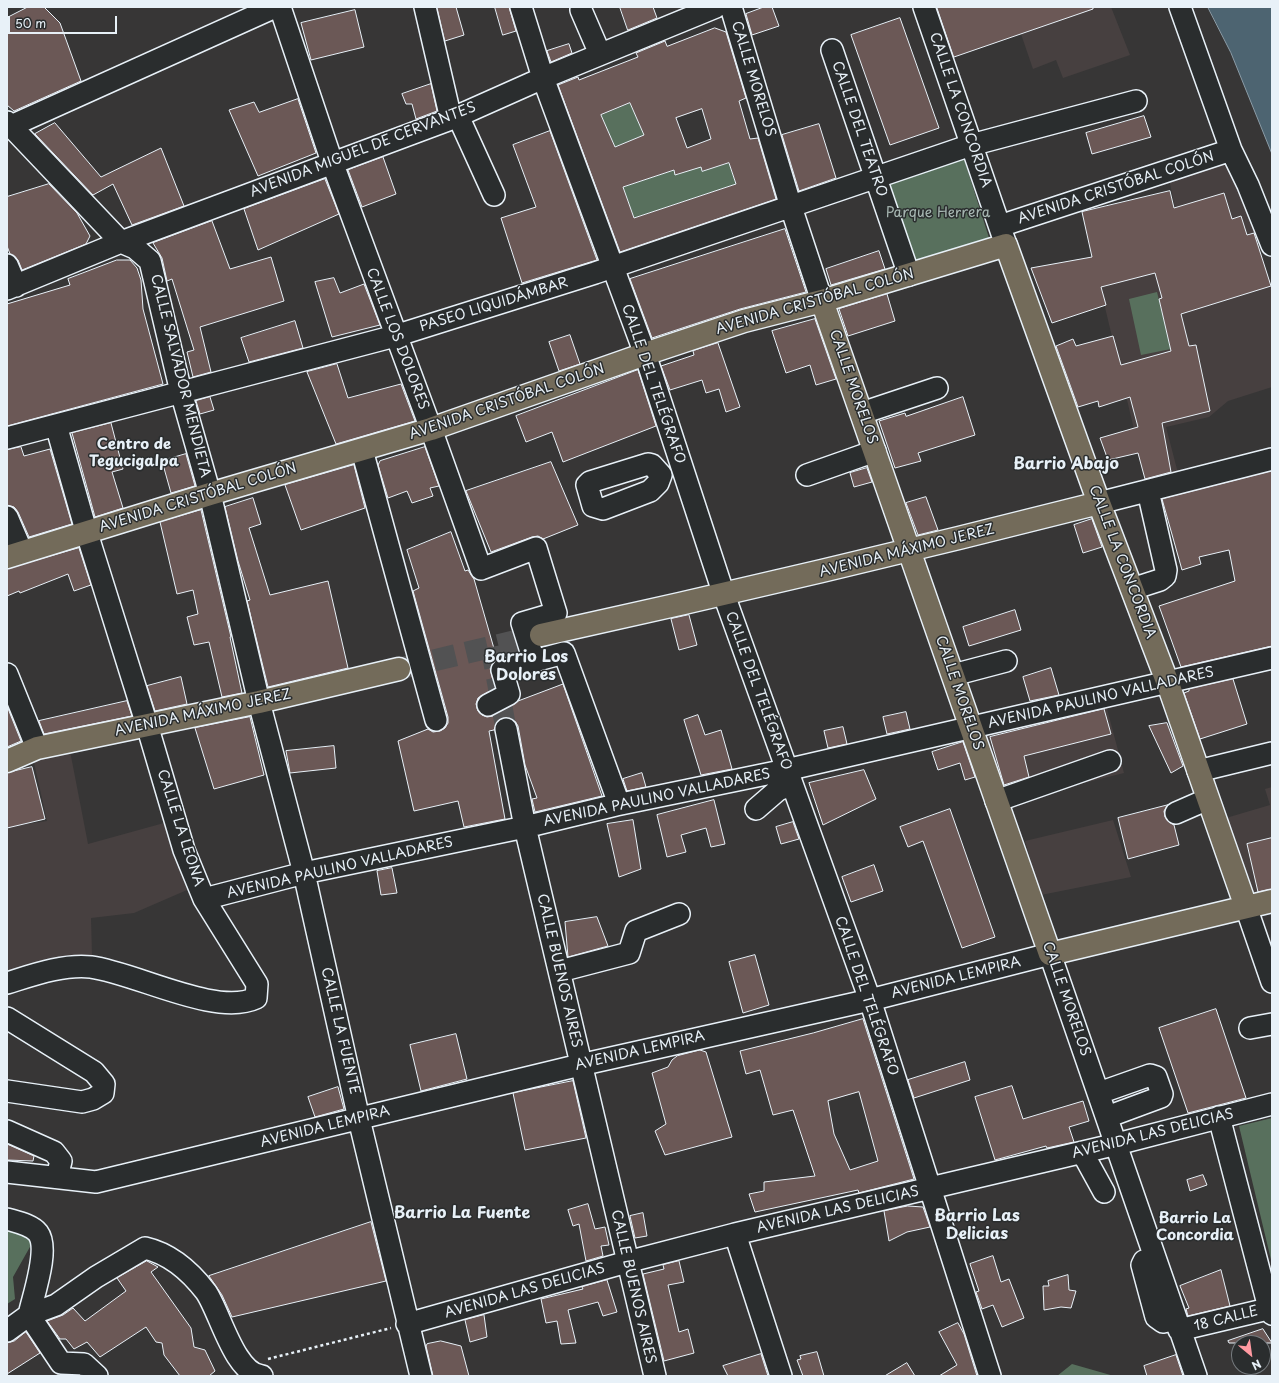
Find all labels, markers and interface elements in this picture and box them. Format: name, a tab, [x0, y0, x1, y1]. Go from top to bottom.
scale bar	[10, 8, 119, 34]
text: 50 m	[15, 14, 46, 32]
street label: CALLE MORELOS	[727, 19, 779, 139]
street label: CALLE LA CONCORDIA	[926, 30, 994, 190]
street label: CALLE DEL TEATRO	[828, 59, 890, 199]
street label: AVENIDA MIGUEL DE CERVANTES	[248, 99, 478, 201]
street label: AVENIDA CRISTÓBAL COLÓN	[1016, 148, 1216, 228]
park label: Parque Herrera	[886, 205, 990, 221]
street label: CALLE LOS DOLORES	[362, 266, 432, 412]
street label: AVENIDA CRISTÓBAL COLÓN	[714, 266, 916, 338]
street label: CALLE SALVADOR MENDIETA	[147, 273, 213, 479]
street label: PASEO LIQUIDÁMBAR	[418, 274, 570, 336]
street label: CALLE DEL TELÉGRAFO	[618, 302, 688, 466]
street label: CALLE MORELOS	[826, 327, 880, 447]
street label: AVENIDA CRISTÓBAL COLÓN	[407, 361, 607, 443]
district label: Centro de Tegucigalpa	[89, 436, 179, 471]
district label: Barrio Abajo	[1013, 455, 1119, 475]
street label: AVENIDA CRISTÓBAL COLÓN	[97, 460, 299, 536]
street label: CALLE LA CONCORDIA	[1085, 483, 1159, 641]
street label: AVENIDA MÁXIMO JEREZ	[818, 521, 996, 581]
street label: CALLE DEL TELÉGRAFO	[721, 609, 795, 773]
street label: CALLE MORELOS	[932, 633, 986, 753]
district label: Barrio Los Dolores	[484, 648, 568, 686]
street label: AVENIDA PAULINO VALLADARES	[986, 664, 1216, 732]
street label: AVENIDA MÁXIMO JEREZ	[113, 686, 293, 740]
street label: AVENIDA PAULINO VALLADARES	[542, 766, 772, 830]
street label: CALLE LA LEONA	[153, 767, 207, 889]
street label: AVENIDA PAULINO VALLADARES	[225, 834, 455, 902]
street label: CALLE BUENOS AIRES	[533, 892, 585, 1050]
street label: CALLE DEL TELÉGRAFO	[831, 914, 901, 1078]
street label: CALLE MORELOS	[1039, 939, 1093, 1059]
street label: AVENIDA LEMPIRA	[890, 954, 1022, 1002]
street label: CALLE LA FUENTE	[317, 966, 363, 1096]
street label: AVENIDA LEMPIRA	[573, 1028, 707, 1074]
street label: AVENIDA LEMPIRA	[259, 1103, 391, 1151]
street label: AVENIDA LAS DELICIAS	[1070, 1106, 1236, 1162]
street label: AVENIDA LAS DELICIAS	[755, 1183, 921, 1237]
district label: Barrio La Fuente	[394, 1204, 530, 1224]
district label: Barrio Las Delicias	[934, 1207, 1020, 1245]
street label: CALLE BUENOS AIRES	[607, 1208, 659, 1366]
district label: Barrio La Concordia	[1156, 1210, 1234, 1245]
street label: AVENIDA LAS DELICIAS	[443, 1260, 607, 1322]
street label: 18 CALLE	[1192, 1303, 1260, 1335]
north arrow	[1231, 1335, 1271, 1375]
text: N	[1249, 1356, 1265, 1375]

